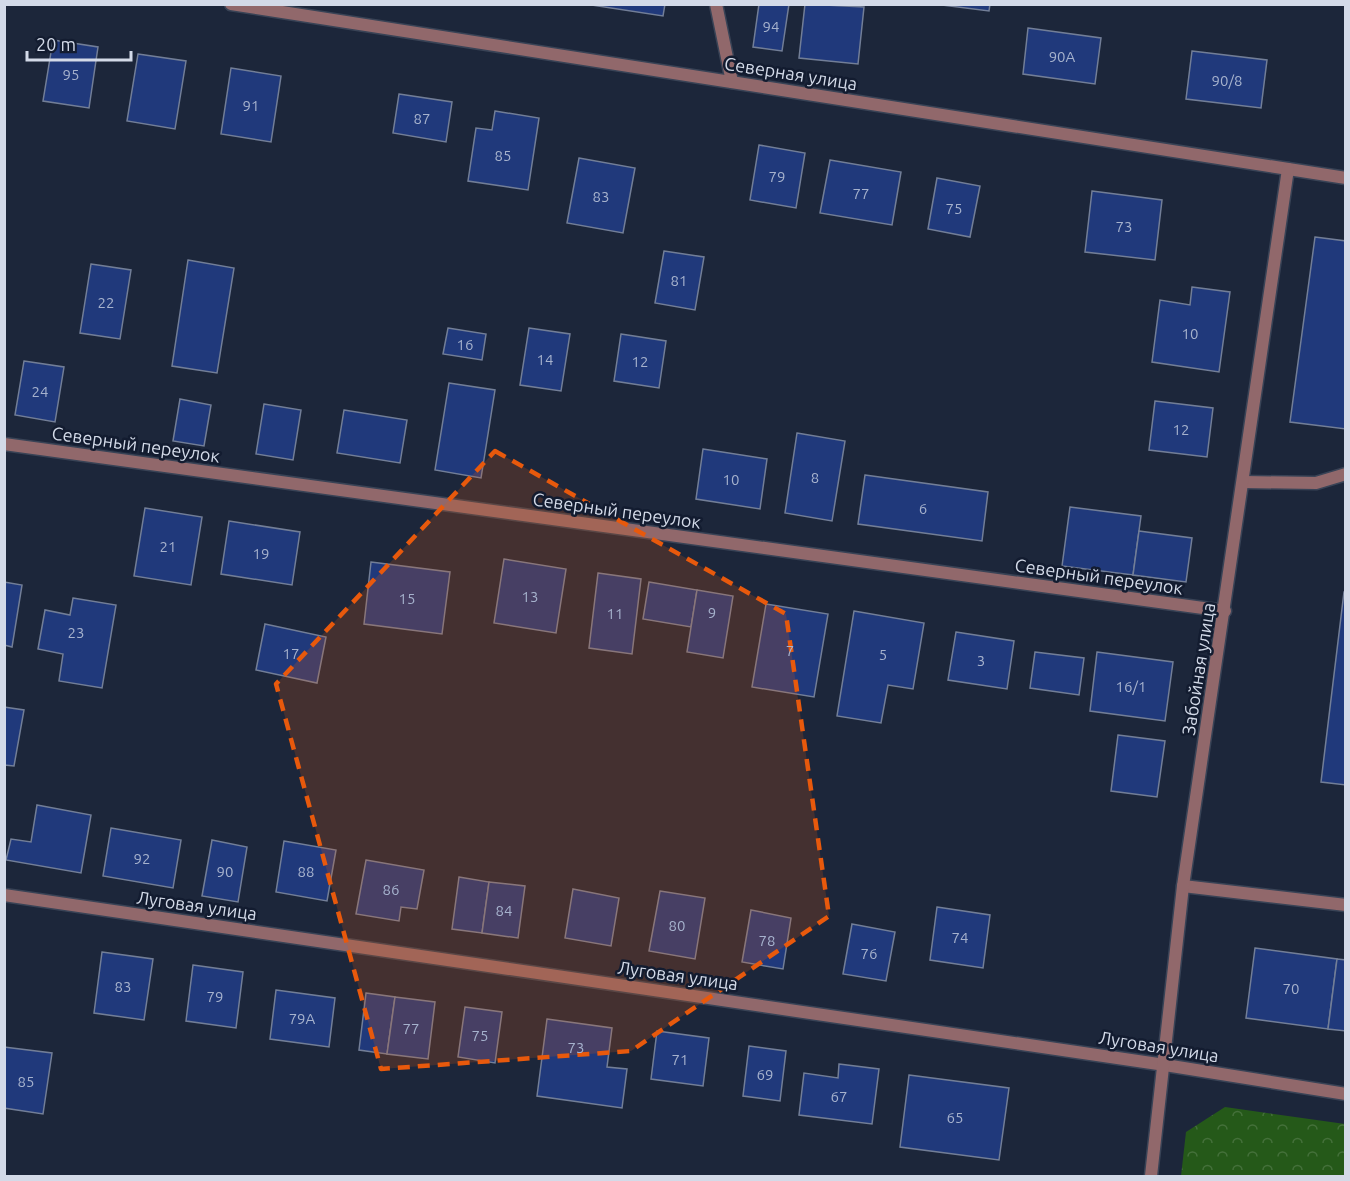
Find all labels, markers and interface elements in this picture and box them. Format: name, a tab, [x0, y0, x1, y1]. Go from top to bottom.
house number: 94	[763, 18, 779, 35]
scale bar	[27, 24, 130, 62]
text: 20 m	[36, 34, 76, 54]
house number: 90А	[1049, 48, 1076, 65]
street label: Северная улица	[723, 53, 859, 93]
house number: 95	[63, 66, 79, 83]
house number: 90/8	[1212, 72, 1242, 89]
house number: 91	[243, 97, 259, 114]
house number: 87	[414, 110, 430, 127]
house number: 85	[495, 147, 511, 164]
house number: 79	[769, 168, 785, 185]
house number: 77	[853, 185, 869, 202]
house number: 83	[593, 188, 609, 205]
house number: 75	[946, 200, 962, 217]
house number: 73	[1116, 218, 1132, 235]
house number: 81	[671, 272, 687, 289]
house number: 22	[98, 294, 114, 311]
house number: 10	[1182, 325, 1198, 342]
house number: 16	[457, 336, 473, 353]
house number: 14	[537, 351, 553, 368]
house number: 12	[632, 353, 648, 370]
house number: 24	[32, 383, 48, 400]
house number: 12	[1173, 421, 1189, 438]
street label: Северный переулок	[51, 422, 221, 466]
house number: 8	[811, 469, 819, 486]
house number: 10	[723, 471, 739, 488]
street label: Северный переулок	[532, 488, 702, 532]
house number: 6	[919, 500, 927, 517]
house number: 21	[160, 538, 176, 555]
house number: 19	[253, 545, 269, 562]
street label: Северный переулок	[1014, 554, 1184, 598]
house number: 13	[522, 588, 538, 605]
house number: 15	[399, 590, 415, 607]
street label: Забойная улица	[1178, 601, 1218, 737]
house number: 9	[708, 604, 716, 621]
house number: 11	[607, 605, 623, 622]
house number: 23	[68, 624, 84, 641]
house number: 7	[786, 642, 794, 659]
house number: 17	[283, 645, 299, 662]
house number: 5	[879, 646, 887, 663]
house number: 3	[977, 652, 985, 669]
house number: 16/1	[1116, 678, 1146, 695]
house number: 92	[134, 850, 150, 867]
house number: 90	[217, 863, 233, 880]
house number: 88	[298, 863, 314, 880]
house number: 86	[383, 881, 399, 898]
street label: Луговая улица	[136, 887, 258, 923]
house number: 84	[496, 902, 512, 919]
house number: 80	[669, 917, 685, 934]
house number: 74	[952, 929, 968, 946]
house number: 78	[759, 932, 775, 949]
house number: 76	[861, 945, 877, 962]
street label: Луговая улица	[617, 957, 739, 993]
house number: 83	[115, 978, 131, 995]
house number: 70	[1283, 980, 1299, 997]
house number: 79	[207, 988, 223, 1005]
house number: 79А	[289, 1010, 316, 1027]
house number: 77	[403, 1020, 419, 1037]
house number: 75	[472, 1027, 488, 1044]
street label: Луговая улица	[1098, 1027, 1220, 1065]
house number: 73	[568, 1039, 584, 1056]
house number: 71	[672, 1051, 688, 1068]
house number: 69	[757, 1066, 773, 1083]
house number: 85	[18, 1073, 34, 1090]
house number: 67	[831, 1088, 847, 1105]
house number: 65	[947, 1109, 963, 1126]

